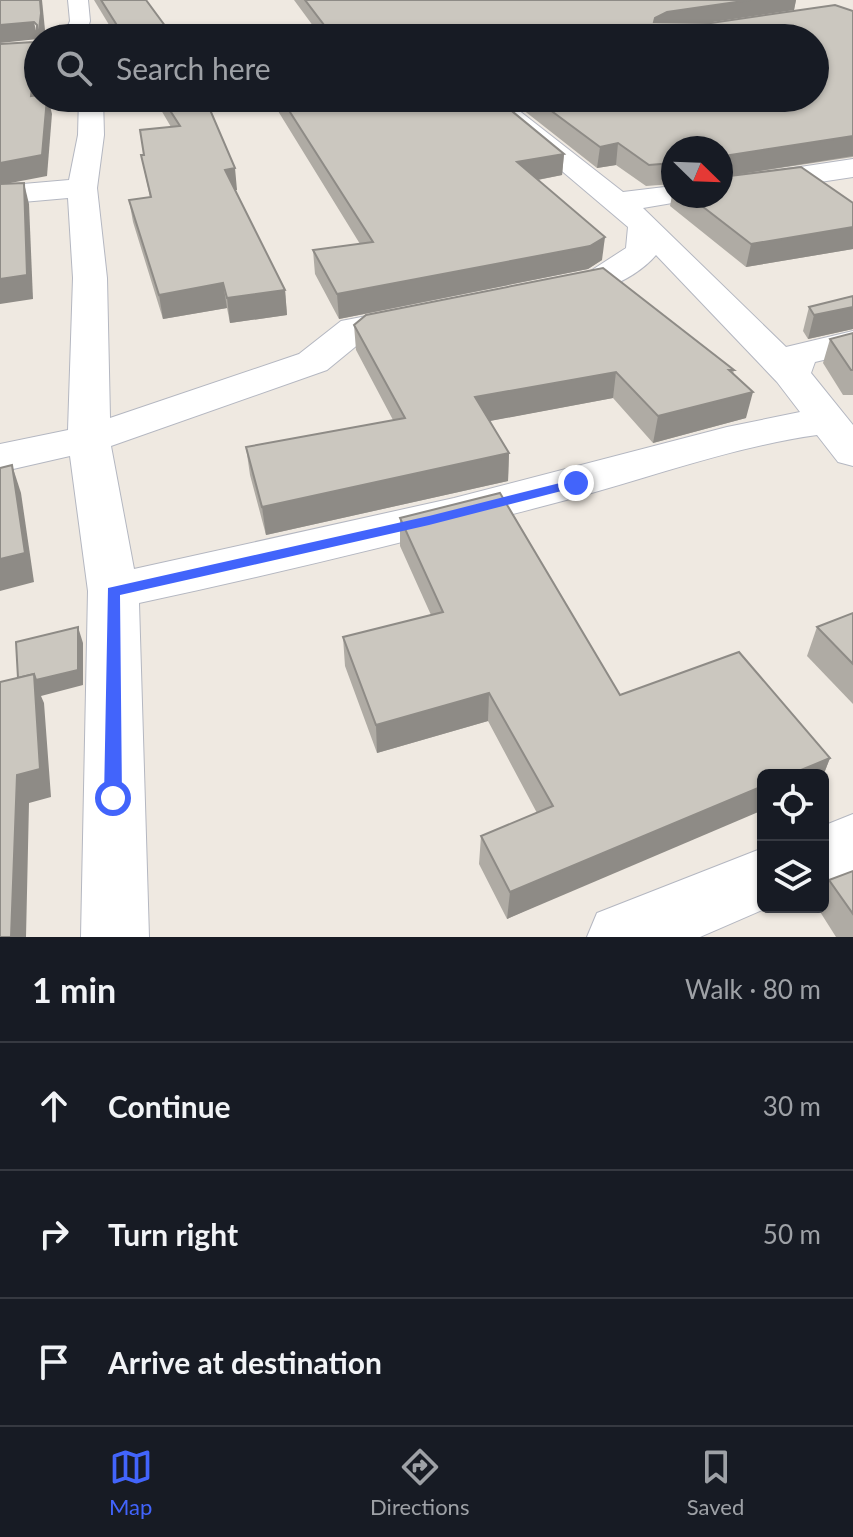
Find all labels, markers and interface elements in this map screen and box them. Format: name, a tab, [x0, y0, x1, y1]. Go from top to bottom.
search box	[24, 24, 829, 112]
icon: search	[52, 46, 96, 90]
text: Search here	[116, 50, 271, 86]
north arrow	[661, 136, 733, 208]
route end	[558, 465, 594, 501]
map controls	[757, 769, 829, 913]
button: locate	[757, 769, 829, 841]
route start	[95, 780, 131, 816]
button: layers	[757, 841, 829, 913]
text: 1 min	[32, 969, 116, 1010]
text: Walk · 80 m	[685, 973, 821, 1005]
icon: ahead	[32, 1084, 76, 1128]
text: Continue	[108, 1088, 231, 1124]
text: 30 m	[763, 1090, 821, 1122]
icon: right	[32, 1212, 76, 1256]
text: Turn right	[108, 1216, 238, 1252]
text: 50 m	[763, 1218, 821, 1250]
icon: arrive	[32, 1340, 76, 1384]
text: Arrive at destination	[108, 1344, 382, 1380]
tab: Map	[109, 1445, 153, 1520]
tab: Directions	[370, 1445, 469, 1520]
tab: Saved	[687, 1445, 744, 1520]

